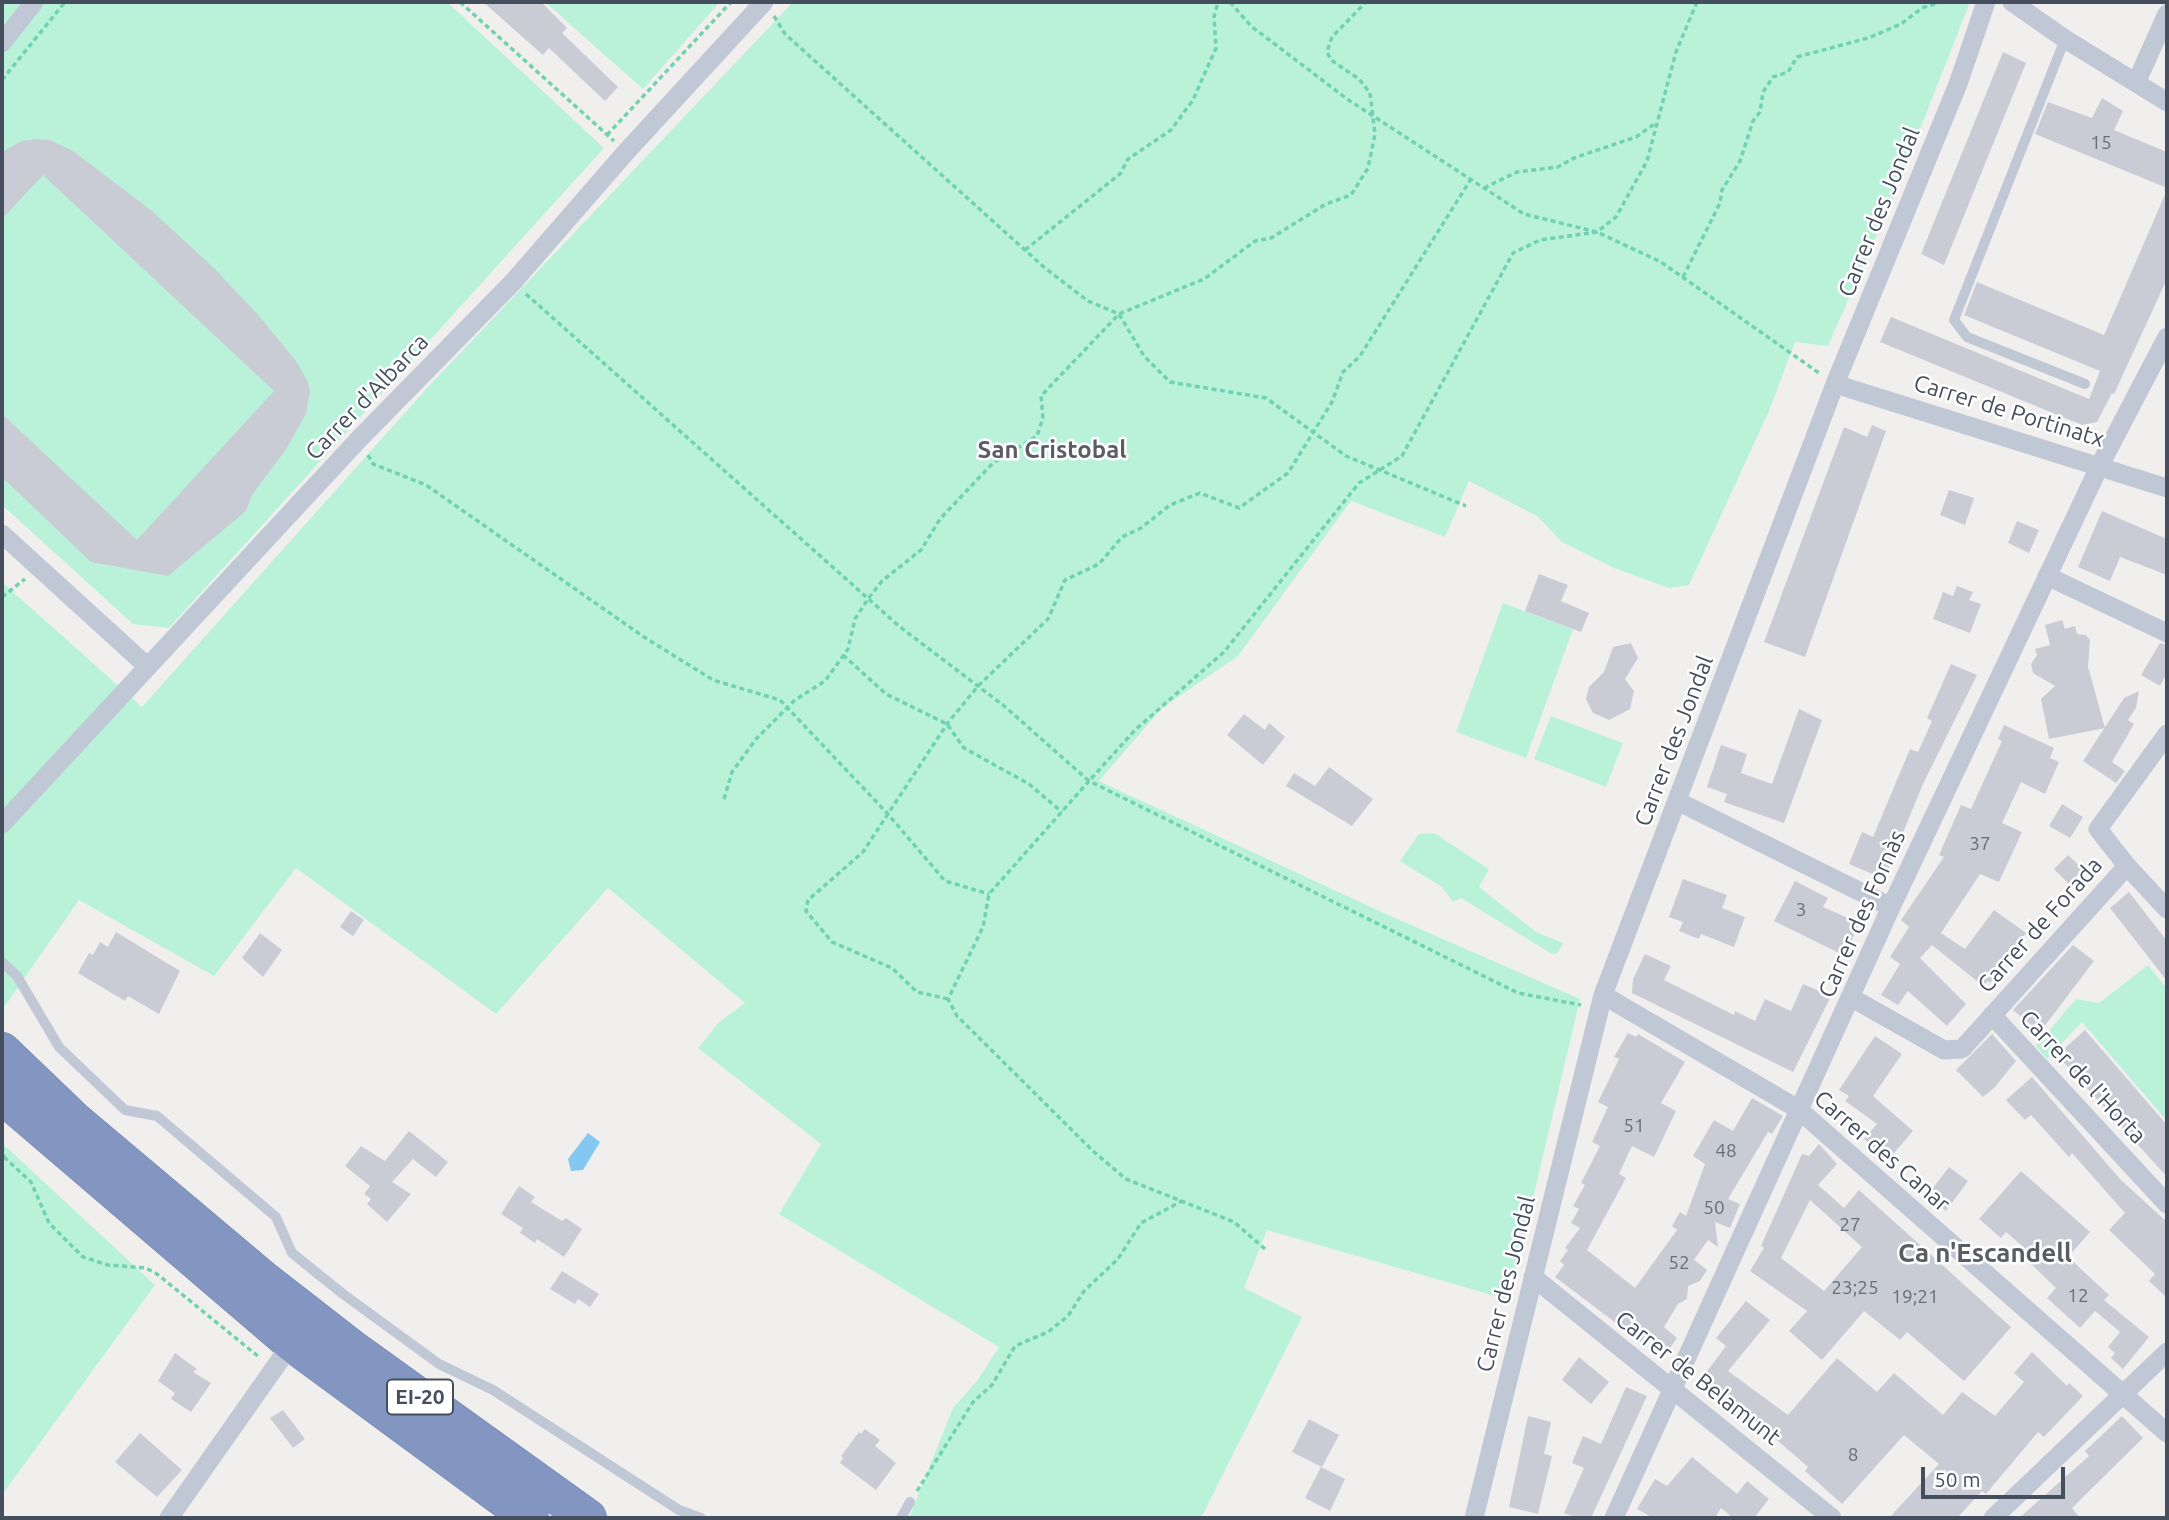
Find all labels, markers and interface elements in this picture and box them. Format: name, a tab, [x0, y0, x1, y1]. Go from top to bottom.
street label: Carrer des Jondal	[1832, 123, 1926, 301]
house number: 15	[2090, 132, 2112, 154]
street label: Carrer d'Albarca	[300, 328, 434, 466]
street label: Carrer de Portinatx	[1910, 369, 2108, 453]
district label: San Cristobal	[978, 436, 1126, 464]
street label: Carrer des Jondal	[1629, 652, 1719, 830]
street label: Carrer des Fornàs	[1813, 826, 1911, 1002]
house number: 37	[1969, 833, 1991, 855]
street label: Carrer de Forada	[1972, 852, 2108, 998]
house number: 3	[1796, 899, 1806, 921]
street label: Carrer de l'Horta	[2014, 1005, 2152, 1149]
street label: Carrer des Canar	[1808, 1084, 1956, 1218]
house number: 51	[1623, 1115, 1645, 1137]
house number: 48	[1715, 1140, 1737, 1162]
street label: Carrer des Jondal	[1471, 1193, 1541, 1375]
house number: 50	[1703, 1197, 1725, 1219]
house number: 27	[1839, 1214, 1861, 1236]
district label: Ca n'Escandell	[1898, 1237, 2072, 1269]
house number: 52	[1668, 1252, 1690, 1274]
house number: 23;25	[1831, 1277, 1879, 1299]
house number: 12	[2067, 1285, 2089, 1307]
house number: 19;21	[1891, 1286, 1939, 1308]
street label: Carrer de Belamunt	[1610, 1305, 1786, 1451]
road number: EI-20	[387, 1380, 453, 1414]
house number: 8	[1848, 1444, 1858, 1466]
scale bar	[1924, 1454, 2068, 1498]
text: 50 m	[1934, 1467, 1981, 1491]

